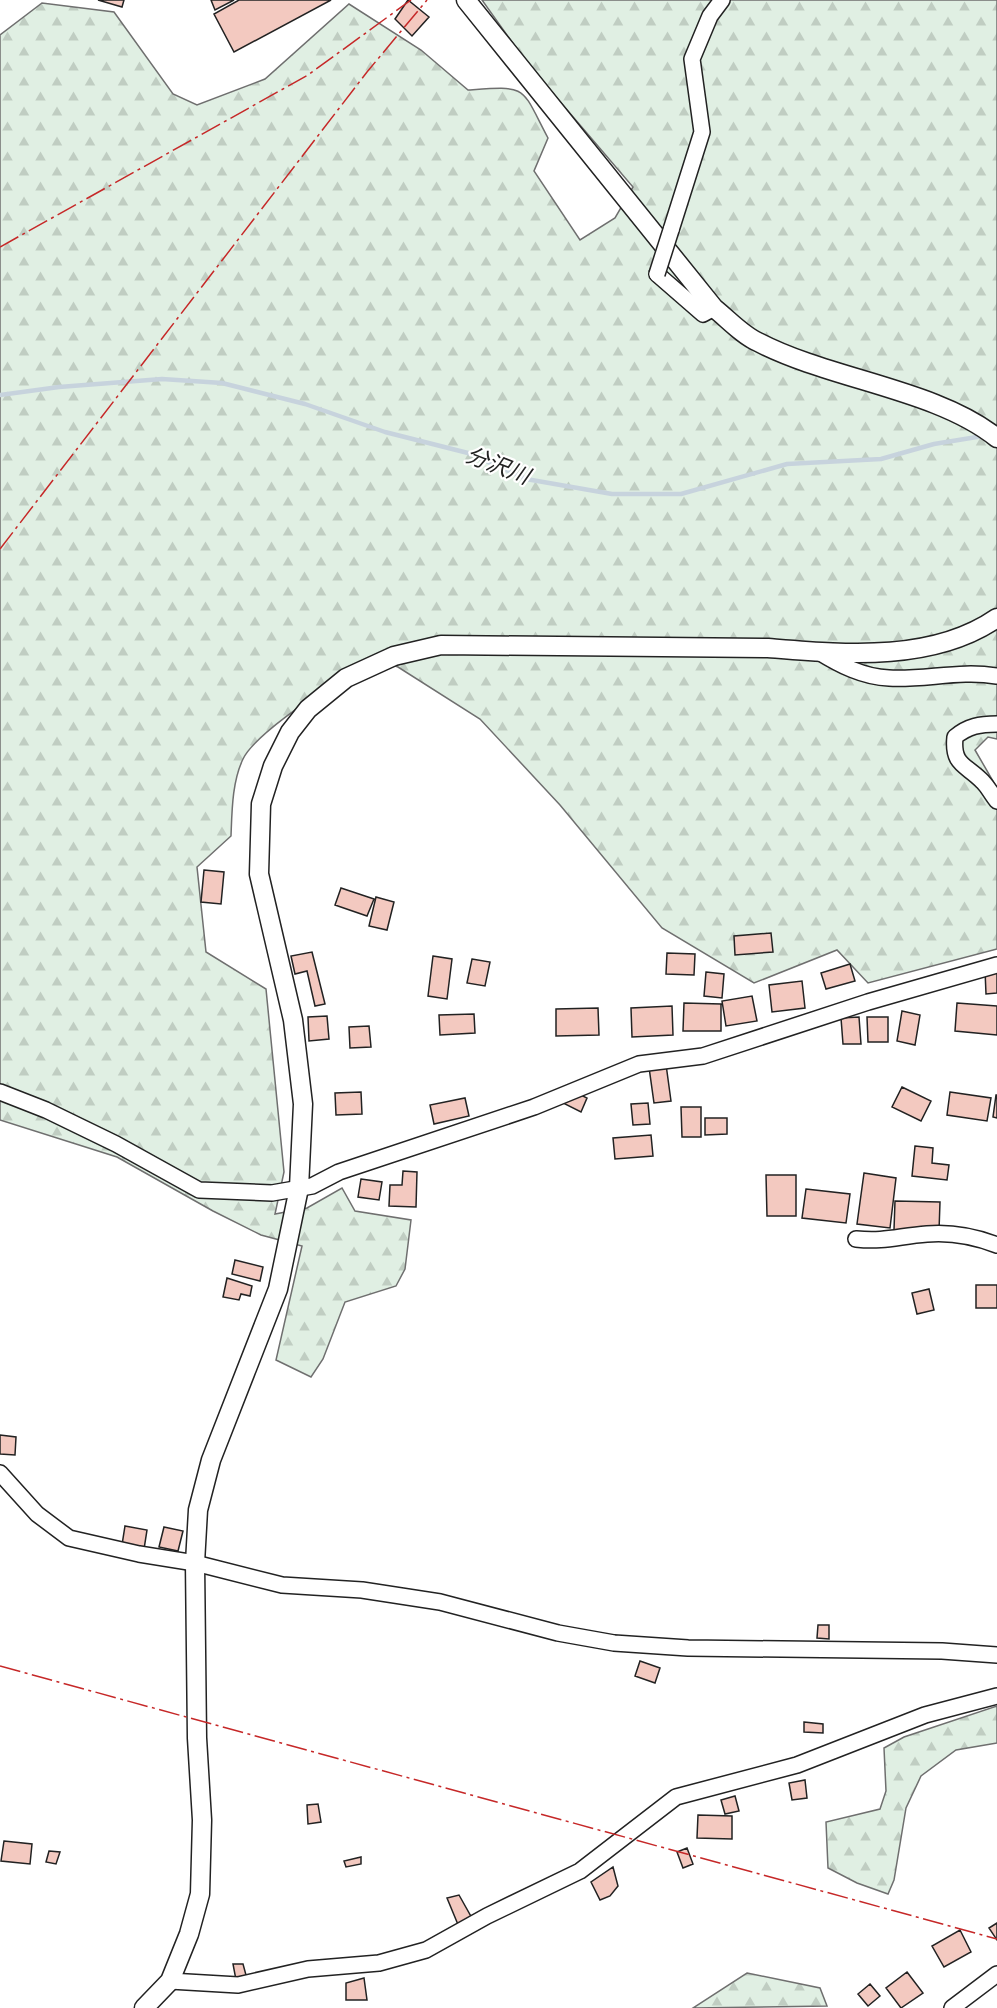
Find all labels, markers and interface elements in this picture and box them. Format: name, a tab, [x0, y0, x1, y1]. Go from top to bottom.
water label: 分沢川	[463, 441, 535, 490]

